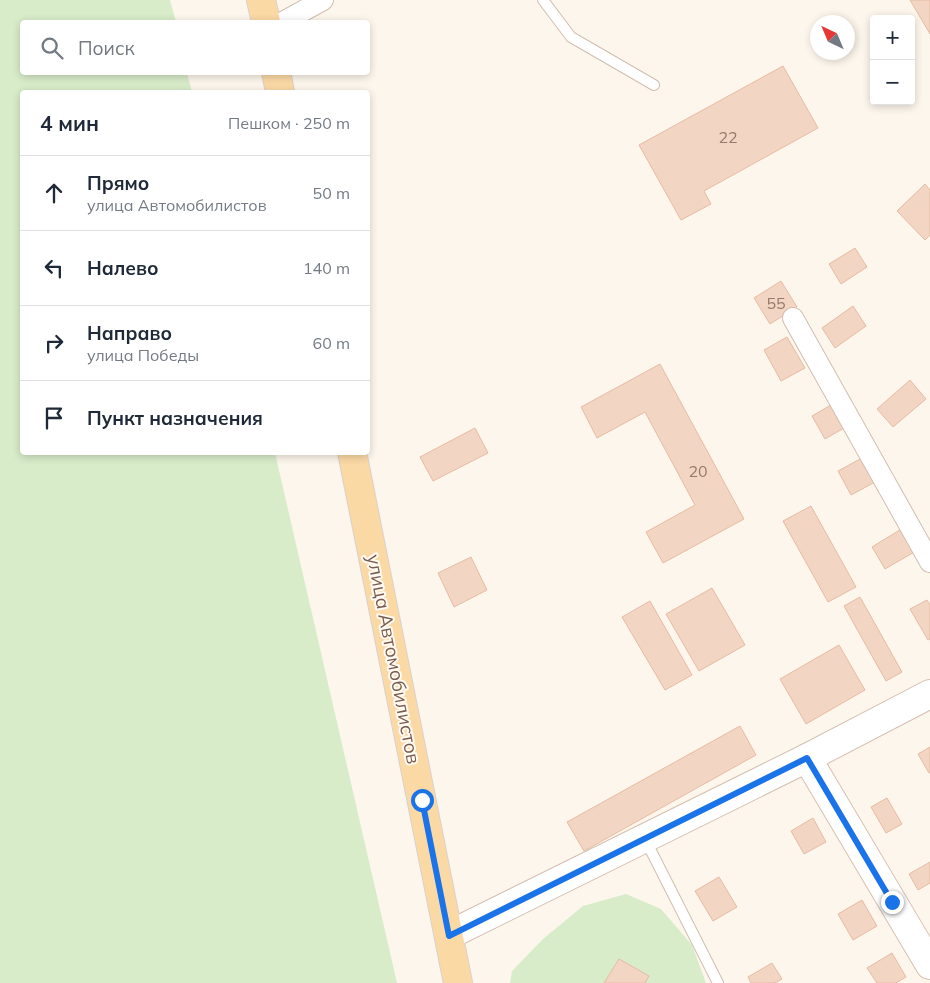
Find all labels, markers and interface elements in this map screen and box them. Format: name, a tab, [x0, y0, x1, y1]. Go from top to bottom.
north arrow	[810, 15, 855, 60]
map controls	[870, 15, 915, 105]
button: +	[870, 15, 915, 60]
search box	[20, 20, 370, 75]
icon: search	[38, 34, 66, 62]
text: Поиск	[78, 36, 135, 60]
button: −	[870, 60, 915, 105]
text: 4 мин	[40, 110, 99, 136]
text: Пешком · 250 m	[228, 113, 350, 133]
house number: 22	[718, 127, 738, 147]
text: Прямо	[87, 171, 149, 195]
icon: ahead	[40, 179, 68, 207]
text: 50 m	[313, 183, 350, 203]
text: улица Автомобилистов	[87, 195, 267, 215]
icon: left	[40, 254, 68, 282]
text: Налево	[87, 256, 159, 280]
text: 140 m	[303, 258, 350, 278]
house number: 55	[766, 293, 786, 313]
text: Направо	[87, 321, 172, 345]
icon: right	[40, 329, 68, 357]
text: 60 m	[313, 333, 350, 353]
text: улица Победы	[87, 345, 199, 365]
icon: arrive	[40, 404, 68, 432]
text: Пункт назначения	[87, 406, 263, 430]
house number: 20	[688, 461, 708, 481]
street label: улица Автомобилистов	[362, 552, 426, 766]
route start	[411, 789, 434, 812]
route end	[881, 891, 904, 914]

